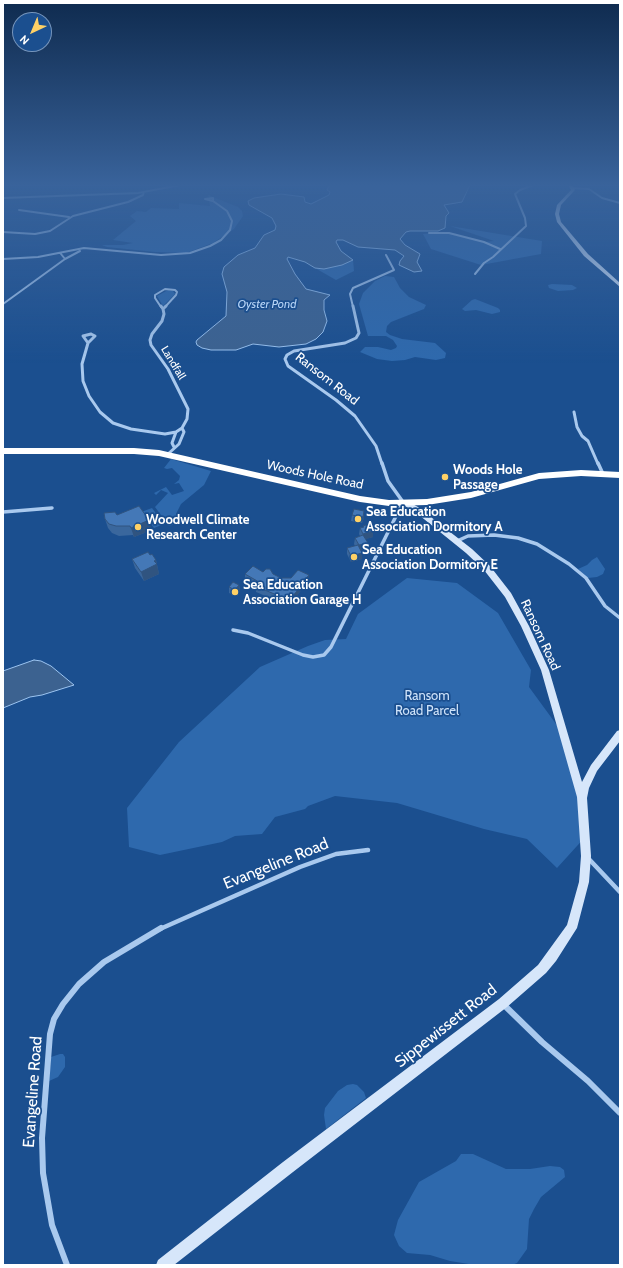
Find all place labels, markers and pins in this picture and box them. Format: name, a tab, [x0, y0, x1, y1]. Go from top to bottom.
place label: Woods Hole Passage	[453, 462, 522, 493]
marker: Woods Hole Passage	[440, 472, 450, 482]
place label: Sea Education Association Dormitory A	[366, 504, 503, 535]
place label: Woodwell Climate Research Center	[146, 512, 249, 543]
marker: Sea Education Association Dormitory A	[353, 514, 363, 524]
marker: Woodwell Climate Research Center	[133, 522, 143, 532]
place label: Sea Education Association Dormitory E	[362, 542, 498, 573]
marker: Sea Education Association Dormitory E	[349, 552, 359, 562]
place label: Sea Education Association Garage H	[243, 577, 361, 608]
marker: Sea Education Association Garage H	[230, 587, 240, 597]

